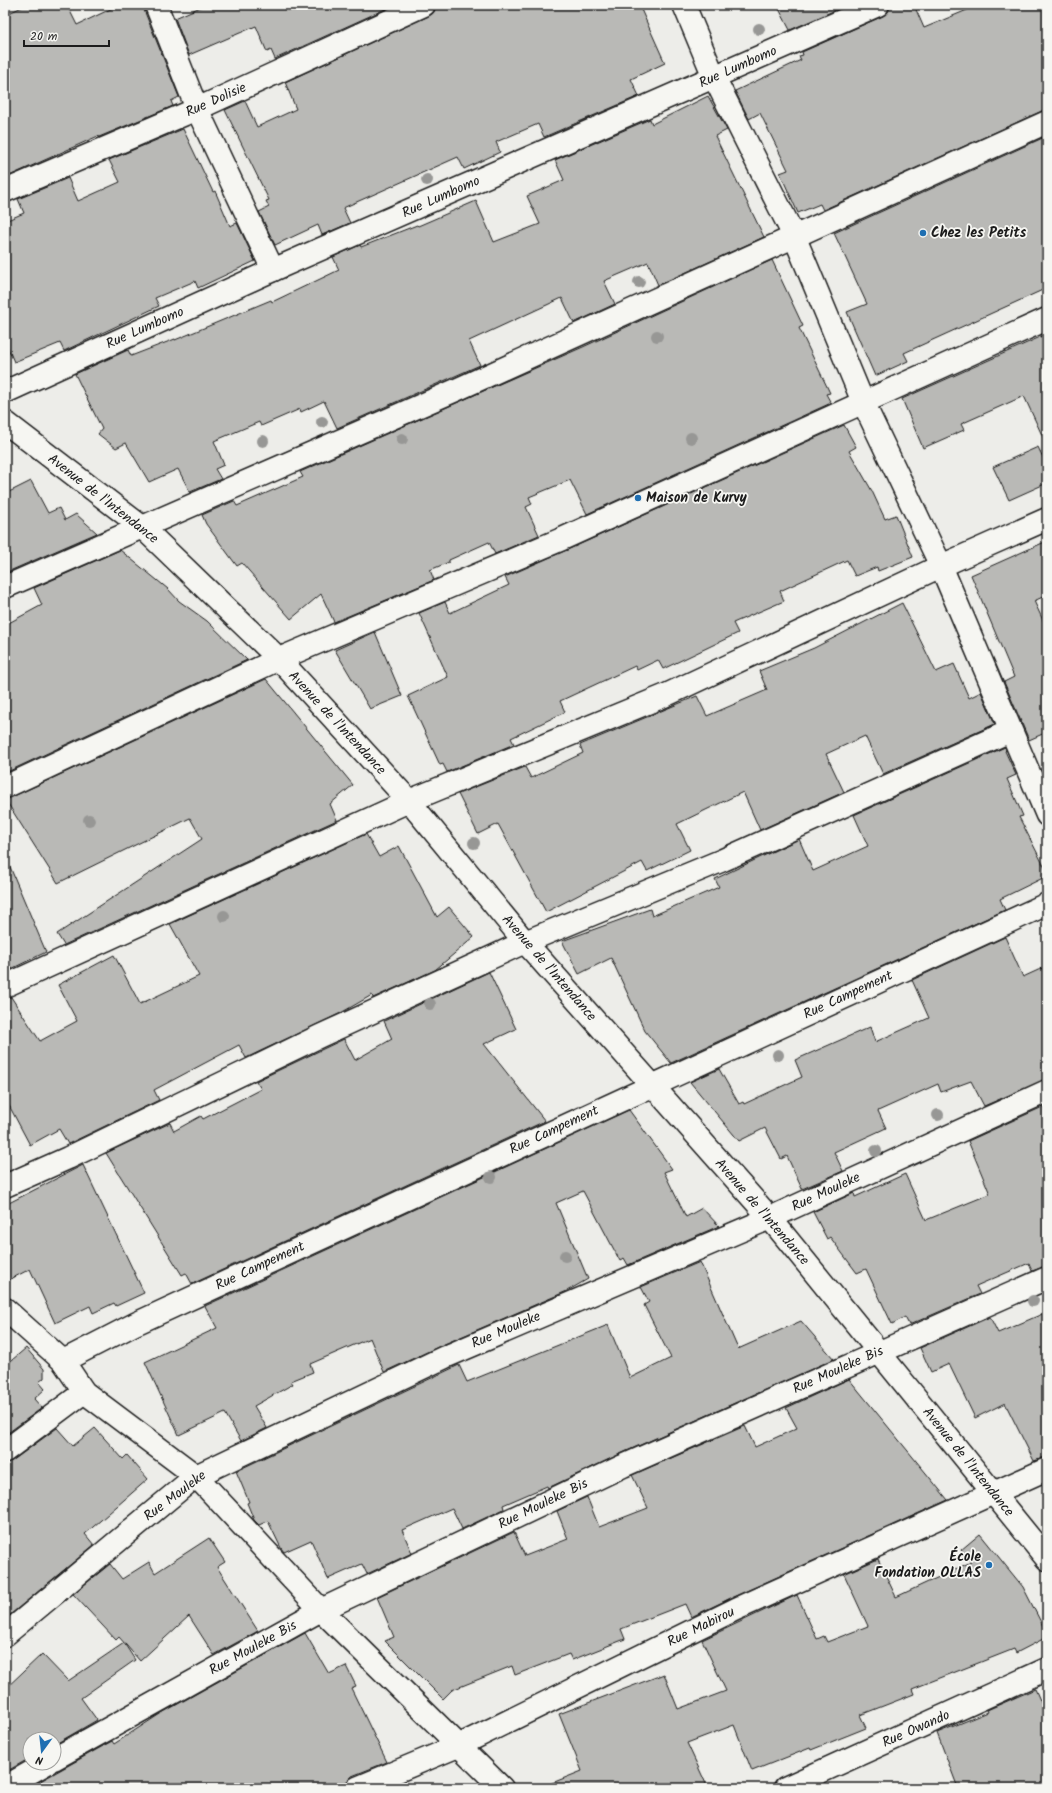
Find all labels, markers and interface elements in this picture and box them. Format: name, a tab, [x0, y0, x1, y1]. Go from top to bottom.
scale bar	[24, 22, 109, 48]
text: 20 m	[30, 27, 58, 46]
street label: Rue Lumbomo	[695, 40, 781, 94]
street label: Rue Dolisie	[182, 77, 251, 123]
street label: Rue Lumbomo	[398, 170, 484, 224]
place label: Chez les Petits	[931, 222, 1027, 244]
marker: Chez les Petits	[918, 228, 928, 238]
street label: Rue Lumbomo	[102, 301, 188, 355]
street label: Avenue de l'Intendance	[43, 449, 164, 550]
place label: Maison de Kurvy	[646, 487, 747, 509]
marker: Maison de Kurvy	[633, 493, 643, 503]
street label: Avenue de l'Intendance	[283, 666, 392, 781]
street label: Avenue de l'Intendance	[496, 910, 602, 1027]
street label: Rue Campement	[800, 964, 897, 1025]
street label: Rue Campement	[506, 1099, 603, 1160]
street label: Avenue de l'Intendance	[709, 1154, 815, 1271]
street label: Rue Mouleke	[788, 1166, 865, 1218]
street label: Rue Campement	[212, 1235, 309, 1296]
street label: Rue Mouleke	[468, 1305, 545, 1354]
street label: Rue Mouleke Bis	[789, 1340, 887, 1400]
street label: Avenue de l'Intendance	[917, 1402, 1020, 1522]
street label: Rue Mouleke	[139, 1465, 212, 1527]
street label: Rue Mouleke Bis	[494, 1473, 592, 1535]
place label: École Fondation OLLAS	[875, 1546, 981, 1584]
marker: École Fondation OLLAS	[984, 1560, 994, 1570]
street label: Rue Mabirou	[663, 1601, 739, 1653]
street label: Rue Mouleke Bis	[205, 1615, 301, 1681]
street label: Rue Owando	[879, 1704, 953, 1754]
north arrow	[22, 1731, 62, 1771]
text: N	[34, 1750, 45, 1769]

